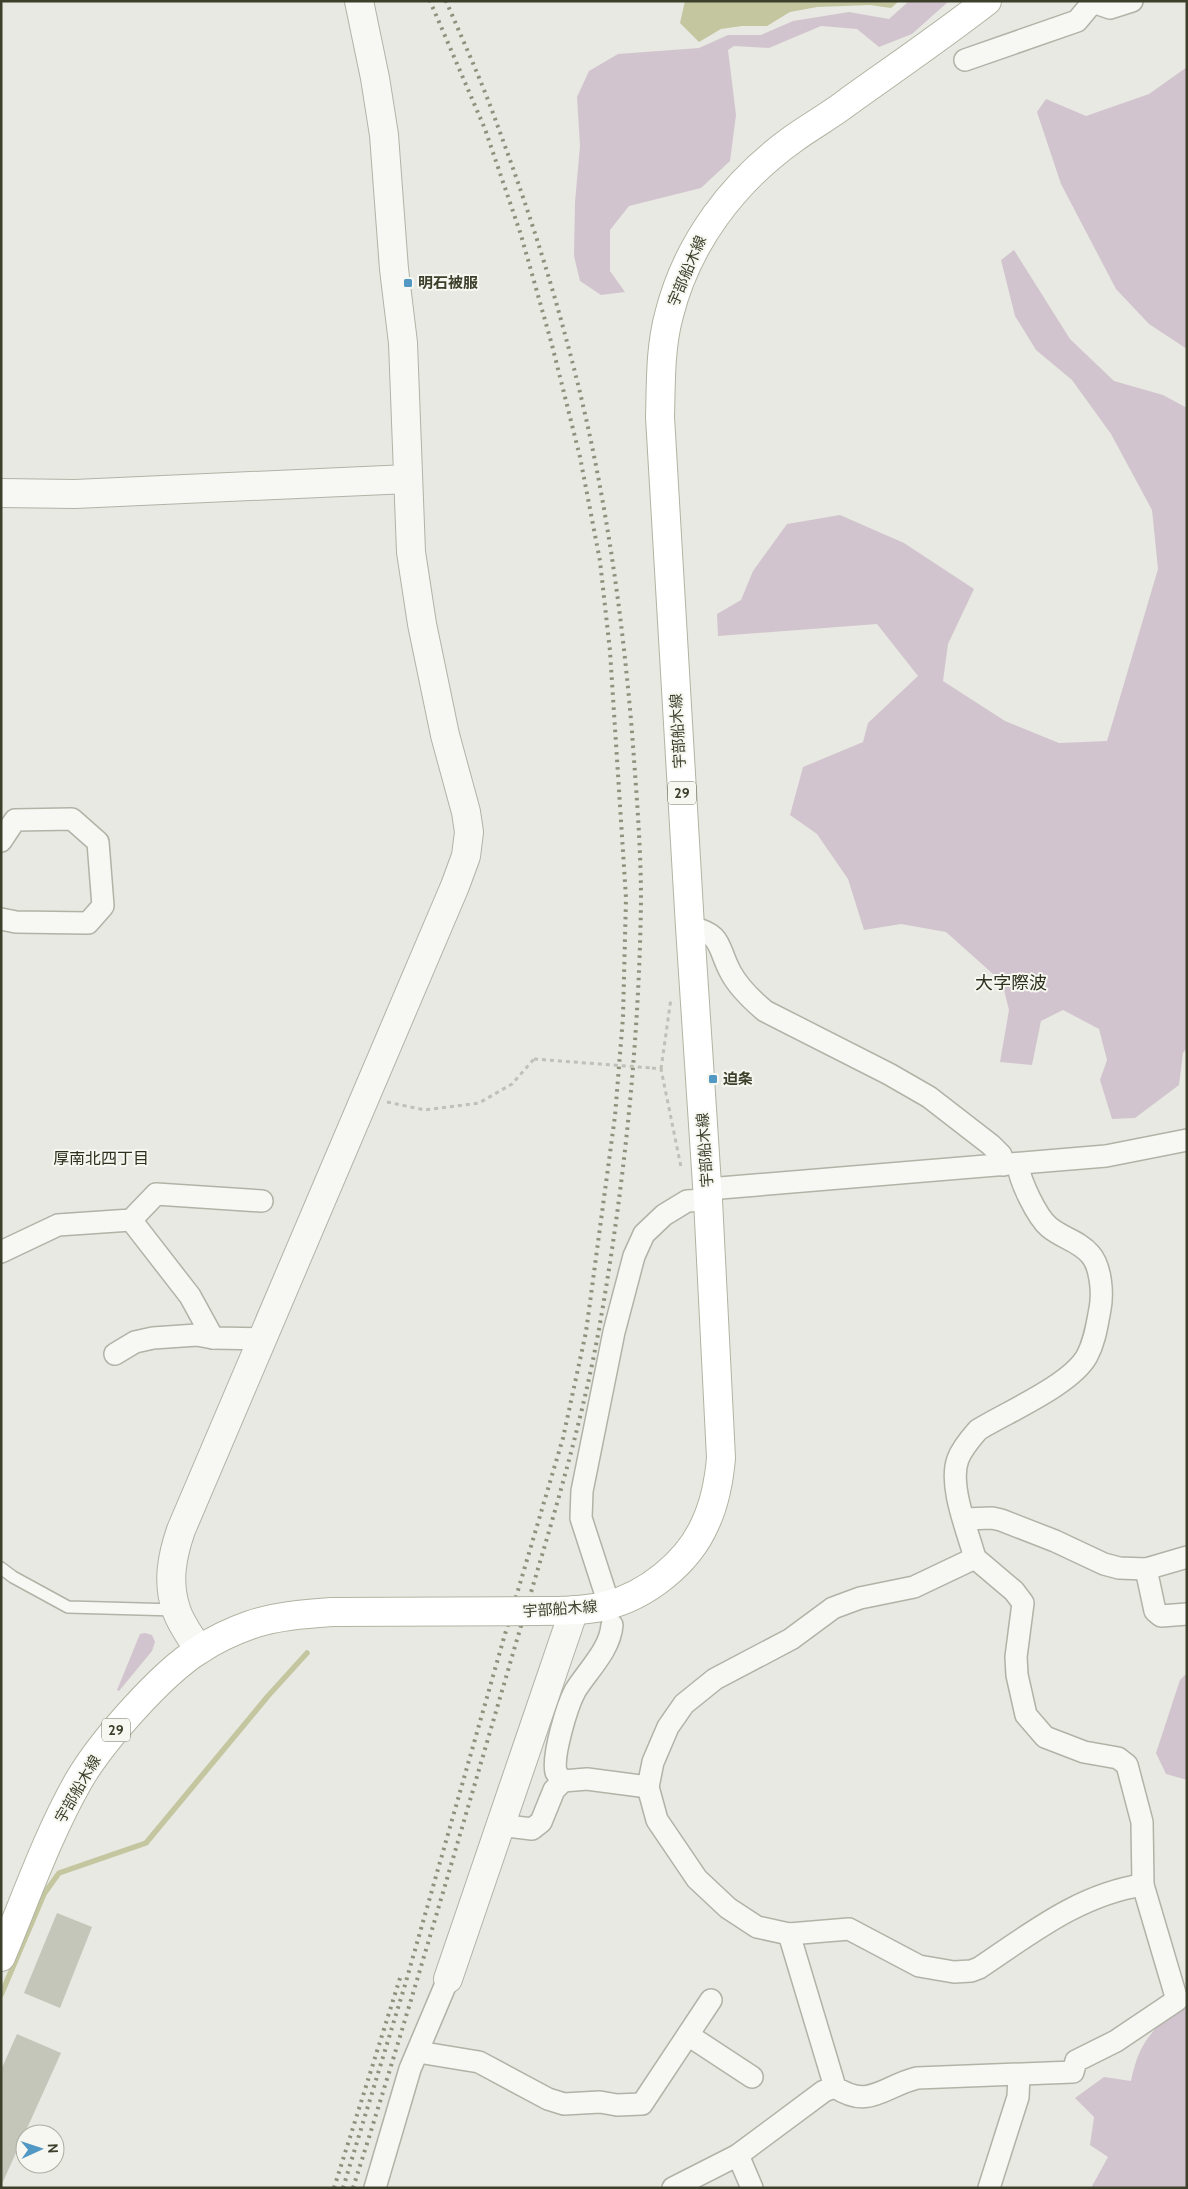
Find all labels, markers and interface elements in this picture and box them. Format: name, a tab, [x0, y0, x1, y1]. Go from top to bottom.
street label: 宇部船木線	[664, 233, 710, 309]
place label: 明石被服	[418, 274, 478, 292]
marker: 明石被服	[402, 277, 414, 289]
street label: 宇部船木線	[667, 693, 689, 769]
road number: 29	[668, 781, 696, 804]
district label: 大字際波	[975, 972, 1047, 994]
place label: 迫条	[723, 1070, 753, 1088]
marker: 迫条	[707, 1073, 719, 1085]
street label: 宇部船木線	[693, 1112, 717, 1188]
district label: 厚南北四丁目	[53, 1149, 149, 1168]
street label: 宇部船木線	[522, 1597, 598, 1621]
road number: 29	[102, 1718, 130, 1742]
street label: 宇部船木線	[51, 1752, 105, 1826]
north arrow	[15, 2124, 65, 2174]
text: N	[44, 2143, 62, 2154]

